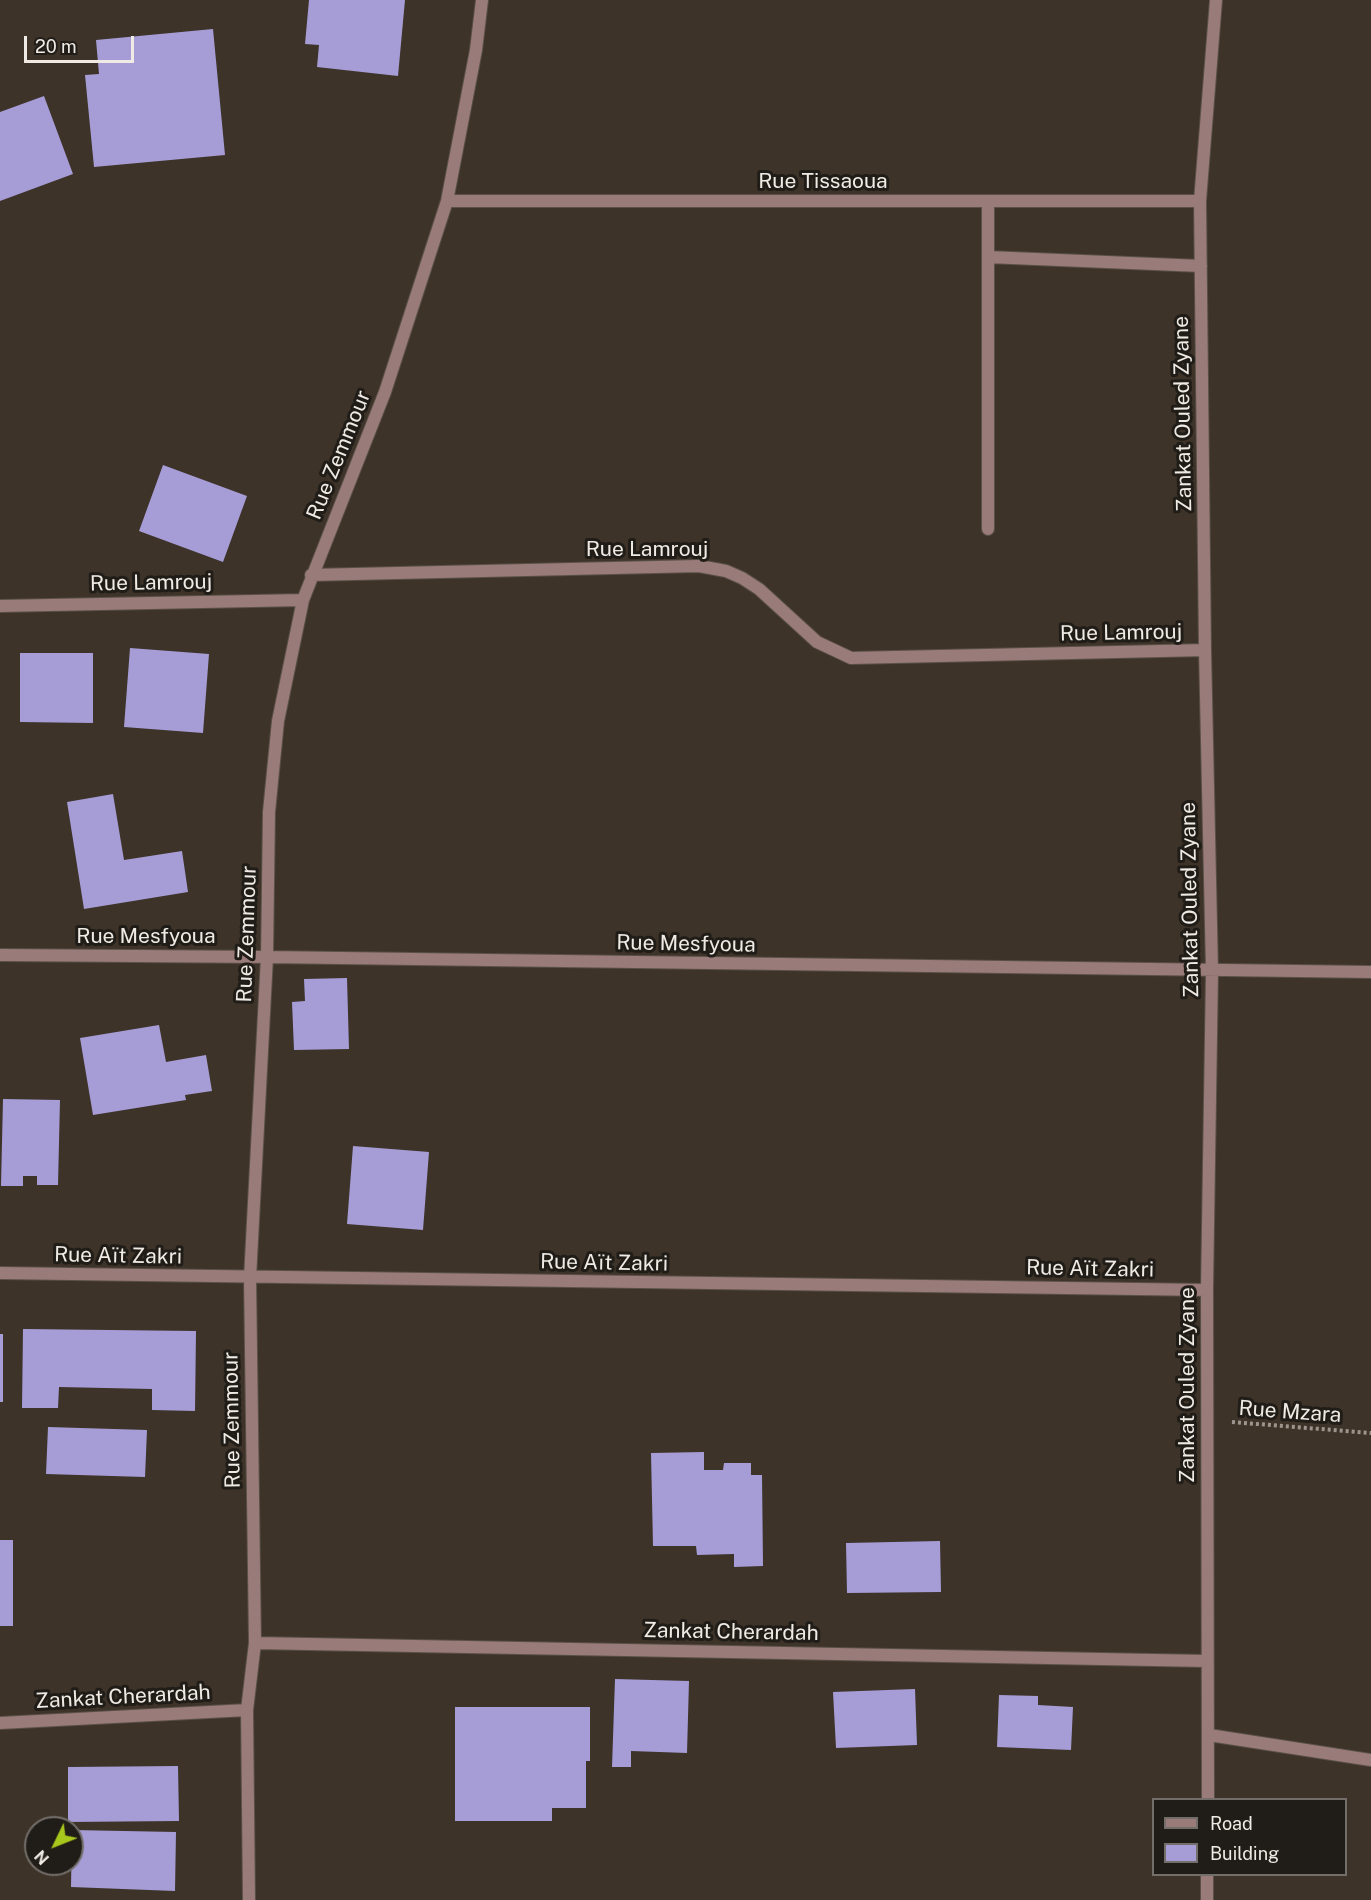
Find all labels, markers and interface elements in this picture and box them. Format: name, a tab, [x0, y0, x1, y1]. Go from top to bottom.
scale bar	[27, 24, 136, 62]
text: 20 m	[35, 36, 77, 57]
street label: Rue Tissaoua	[758, 169, 888, 195]
street label: Zankat Ouled Zyane	[1169, 316, 1197, 512]
street label: Rue Zemmour	[302, 387, 376, 523]
street label: Rue Lamrouj	[586, 537, 708, 563]
street label: Rue Lamrouj	[90, 569, 212, 597]
street label: Rue Lamrouj	[1060, 619, 1182, 647]
street label: Zankat Ouled Zyane	[1176, 802, 1204, 998]
street label: Rue Zemmour	[232, 865, 262, 1003]
street label: Rue Mesfyoua	[76, 924, 216, 950]
street label: Rue Mesfyoua	[616, 930, 756, 958]
street label: Rue Aït Zakri	[54, 1242, 182, 1270]
street label: Rue Aït Zakri	[540, 1249, 668, 1277]
street label: Rue Aït Zakri	[1026, 1255, 1154, 1283]
street label: Zankat Ouled Zyane	[1175, 1287, 1201, 1483]
street label: Rue Zemmour	[218, 1351, 246, 1489]
street label: Rue Mzara	[1238, 1396, 1342, 1428]
street label: Zankat Cherardah	[643, 1618, 819, 1646]
street label: Zankat Cherardah	[35, 1680, 211, 1714]
legend	[1152, 1798, 1347, 1876]
text: Road	[1210, 1813, 1253, 1834]
north arrow	[24, 1816, 84, 1876]
text: Building	[1210, 1843, 1279, 1864]
text: N	[31, 1846, 53, 1868]

